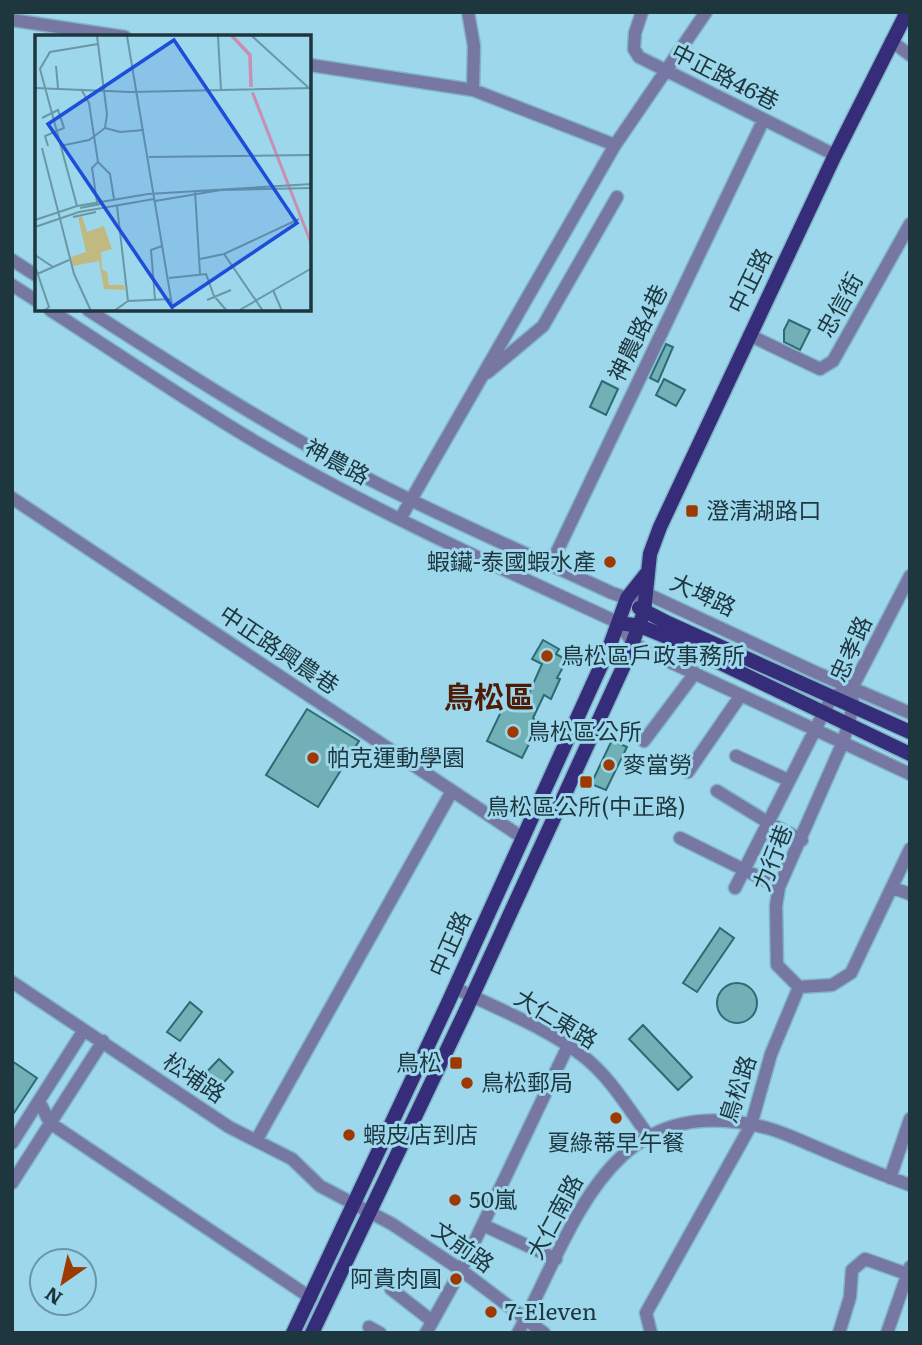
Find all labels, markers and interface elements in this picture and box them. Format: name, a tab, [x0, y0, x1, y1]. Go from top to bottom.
street label: 中正路46巷	[666, 34, 786, 117]
inset map	[35, 35, 312, 312]
street label: 中正路	[718, 242, 779, 319]
street label: 忠信街	[807, 266, 870, 342]
street label: 神農路4巷	[598, 278, 674, 387]
street label: 神農路	[299, 429, 376, 491]
place label: 澄清湖路口	[706, 492, 821, 526]
marker: 澄清湖路口	[684, 503, 700, 519]
place label: 蝦鑶-泰國蝦水產	[427, 543, 596, 577]
marker: 蝦鑶-泰國蝦水產	[602, 554, 618, 570]
street label: 大埤路	[665, 563, 742, 623]
street label: 中正路興農巷	[213, 596, 347, 701]
street label: 忠孝路	[820, 610, 879, 687]
place label: 鳥松區戶政事務所	[561, 637, 745, 671]
marker: 鳥松區戶政事務所	[539, 648, 555, 664]
district label: 鳥松區	[444, 673, 534, 717]
place label: 鳥松區公所	[527, 713, 642, 747]
marker: 鳥松區公所	[505, 724, 521, 740]
place label: 帕克運動學園	[327, 739, 465, 773]
place label: 麥當勞	[623, 746, 692, 780]
marker: 帕克運動學園	[305, 750, 321, 766]
marker: 麥當勞	[601, 757, 617, 773]
marker: 鳥松區公所(中正路)	[578, 774, 594, 790]
place label: 鳥松區公所(中正路)	[486, 788, 686, 822]
street label: 力行巷	[743, 819, 799, 896]
street label: 中正路	[419, 905, 478, 982]
street label: 大仁東路	[509, 979, 605, 1056]
street label: 松埔路	[157, 1043, 233, 1110]
place label: 鳥松	[396, 1044, 442, 1078]
street label: 鳥松路	[709, 1050, 763, 1126]
marker: 鳥松	[448, 1055, 464, 1071]
place label: 鳥松郵局	[481, 1064, 573, 1098]
marker: 鳥松郵局	[459, 1075, 475, 1091]
marker: 夏綠蒂早午餐	[608, 1110, 624, 1126]
place label: 蝦皮店到店	[363, 1116, 478, 1150]
place label: 夏綠蒂早午餐	[547, 1124, 685, 1158]
marker: 蝦皮店到店	[341, 1127, 357, 1143]
street label: 大仁南路	[517, 1167, 590, 1265]
place label: 50嵐	[469, 1181, 517, 1215]
marker: 50嵐	[447, 1192, 463, 1208]
street label: 文前路	[426, 1212, 502, 1279]
north arrow	[28, 1247, 98, 1317]
place label: 阿貴肉圓	[350, 1260, 442, 1294]
marker: 阿貴肉圓	[448, 1271, 464, 1287]
text: N	[38, 1281, 67, 1313]
place label: 7-Eleven	[505, 1293, 597, 1327]
marker: 7-Eleven	[483, 1304, 499, 1320]

